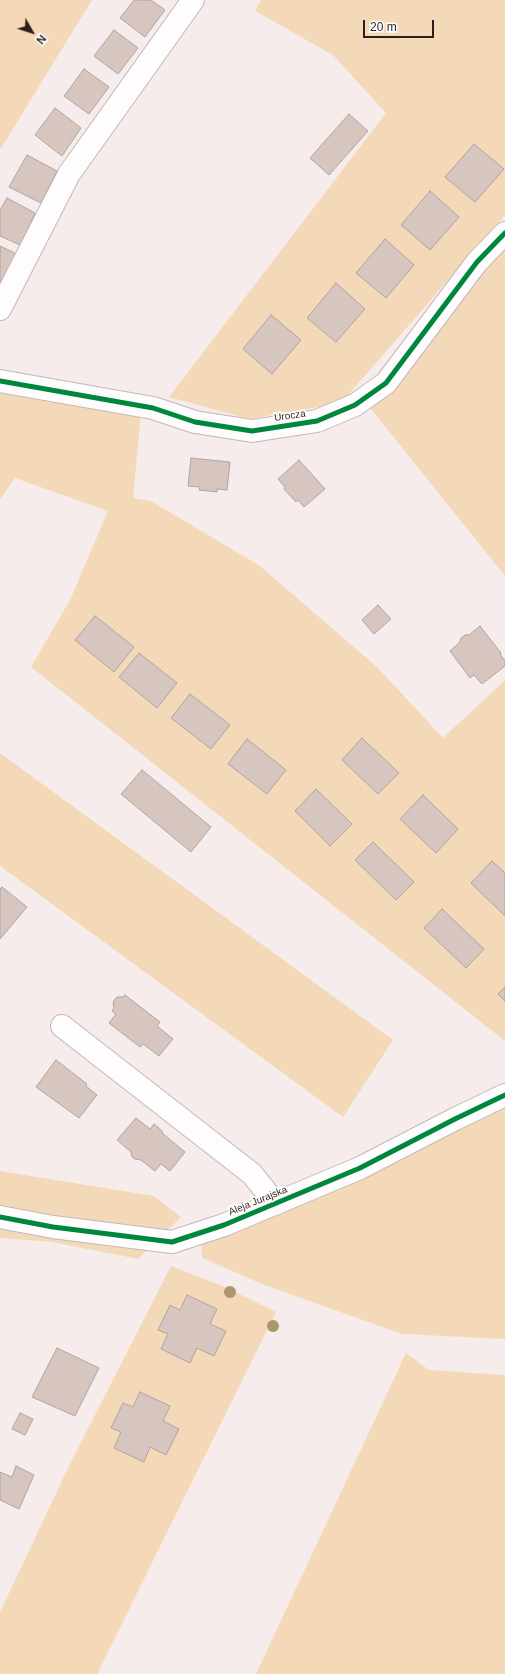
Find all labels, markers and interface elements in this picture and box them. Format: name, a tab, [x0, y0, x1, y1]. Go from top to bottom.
north arrow	[12, 12, 52, 52]
scale bar	[365, 12, 436, 38]
text: 20 m	[370, 20, 397, 34]
text: N	[34, 33, 48, 46]
street label: Urocza	[273, 408, 307, 424]
street label: Aleja Jurajska	[227, 1184, 289, 1218]

